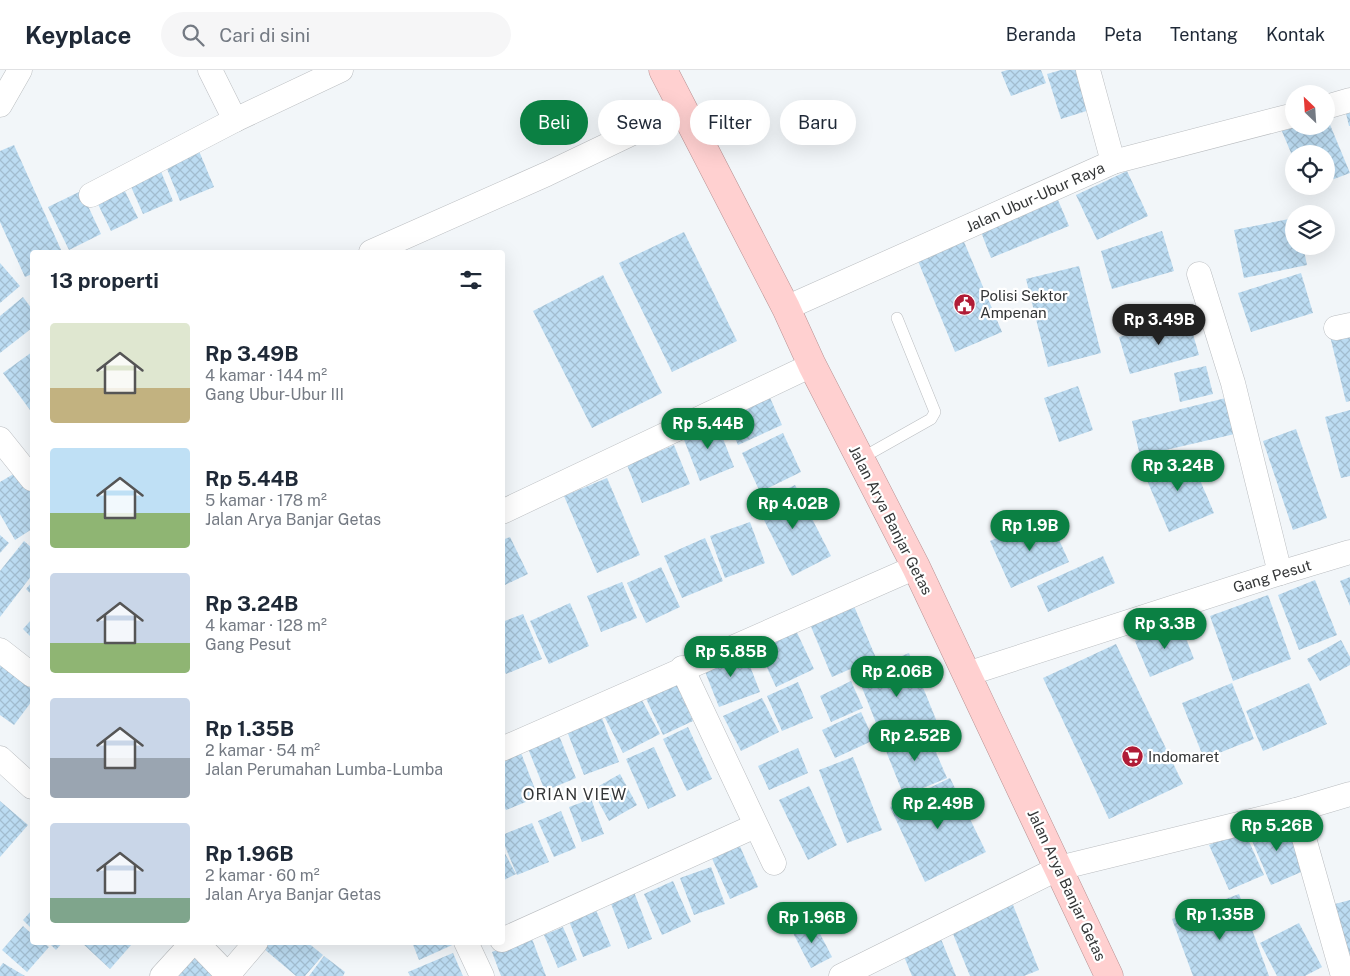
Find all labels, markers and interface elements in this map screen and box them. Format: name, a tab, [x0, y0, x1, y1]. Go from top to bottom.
search box	[161, 12, 511, 57]
text: Keyplace	[25, 21, 131, 49]
icon: search	[179, 21, 207, 49]
text: Cari di sini	[219, 24, 310, 46]
text: Beranda	[1006, 24, 1076, 45]
text: Peta	[1104, 24, 1142, 45]
text: Tentang	[1170, 24, 1238, 45]
text: Kontak	[1266, 24, 1325, 45]
north arrow	[1285, 85, 1335, 135]
map controls	[1285, 85, 1335, 255]
chip: Beli	[520, 100, 588, 145]
chip: Sewa	[598, 100, 680, 145]
chip: Filter	[690, 100, 770, 145]
chip: Baru	[780, 100, 856, 145]
button: locate	[1285, 145, 1335, 195]
street label: Jalan Ubur-Ubur Raya	[963, 159, 1107, 235]
button: layers	[1285, 205, 1335, 255]
icon: filters	[457, 266, 485, 294]
text: 13 properti	[50, 268, 159, 293]
place label: Polisi Sektor Ampenan	[980, 287, 1068, 321]
public building icon: Polisi Sektor Ampenan	[952, 292, 976, 316]
pin: Rp 3.49B	[1107, 304, 1211, 346]
text: Rp 3.49B	[1123, 310, 1195, 329]
text: Rp 3.49B	[205, 341, 299, 366]
icon: home	[90, 343, 150, 403]
text: 4 kamar · 144 m²	[205, 366, 327, 385]
text: Gang Ubur-Ubur III	[205, 385, 344, 404]
pin: Rp 5.44B	[656, 408, 760, 450]
text: Rp 5.44B	[672, 414, 744, 433]
street label: Jalan Arya Banjar Getas	[846, 443, 936, 597]
pin: Rp 3.24B	[1126, 450, 1230, 492]
text: Rp 3.24B	[1142, 456, 1214, 475]
text: Rp 5.44B	[205, 466, 299, 491]
icon: home	[90, 468, 150, 528]
pin: Rp 4.02B	[741, 488, 845, 530]
text: 5 kamar · 178 m²	[205, 491, 327, 510]
text: Rp 4.02B	[758, 494, 828, 513]
text: Jalan Arya Banjar Getas	[205, 510, 381, 529]
pin: Rp 1.9B	[984, 510, 1076, 552]
text: Rp 1.9B	[1001, 516, 1059, 535]
street label: Gang Pesut	[1231, 556, 1313, 596]
text: Rp 3.24B	[205, 591, 299, 616]
icon: home	[90, 593, 150, 653]
pin: Rp 3.3B	[1119, 608, 1211, 650]
text: Rp 3.3B	[1135, 614, 1195, 633]
text: 4 kamar · 128 m²	[205, 616, 327, 635]
text: Gang Pesut	[205, 635, 291, 654]
pin: Rp 5.85B	[679, 636, 783, 678]
text: Rp 5.85B	[695, 642, 767, 661]
pin: Rp 2.06B	[845, 656, 949, 698]
text: Rp 2.06B	[862, 662, 932, 681]
text: Rp 1.35B	[205, 716, 294, 741]
icon: home	[90, 718, 150, 778]
pin: Rp 2.52B	[863, 720, 967, 762]
text: Rp 2.52B	[880, 726, 950, 745]
text: 2 kamar · 54 m²	[205, 741, 320, 760]
supermarket icon: Indomaret	[1120, 744, 1144, 768]
place label: Indomaret	[1148, 748, 1219, 765]
text: Jalan Perumahan Lumba-Lumba	[205, 760, 443, 779]
district label: ORIAN VIEW	[523, 785, 627, 804]
pin: Rp 2.49B	[886, 788, 990, 830]
text: Rp 2.49B	[903, 794, 973, 813]
street label: Jalan Arya Banjar Getas	[1024, 807, 1110, 963]
pin: Rp 5.26B	[1225, 810, 1329, 852]
text: Rp 5.26B	[1241, 816, 1313, 835]
text: Rp 1.96B	[205, 841, 294, 866]
icon: home	[90, 843, 150, 903]
text: 2 kamar · 60 m²	[205, 866, 320, 885]
text: Jalan Arya Banjar Getas	[205, 885, 381, 904]
pin: Rp 1.35B	[1168, 898, 1272, 941]
pin: Rp 1.96B	[760, 902, 864, 944]
text: Rp 1.35B	[1186, 905, 1254, 924]
text: Rp 1.96B	[778, 908, 846, 927]

